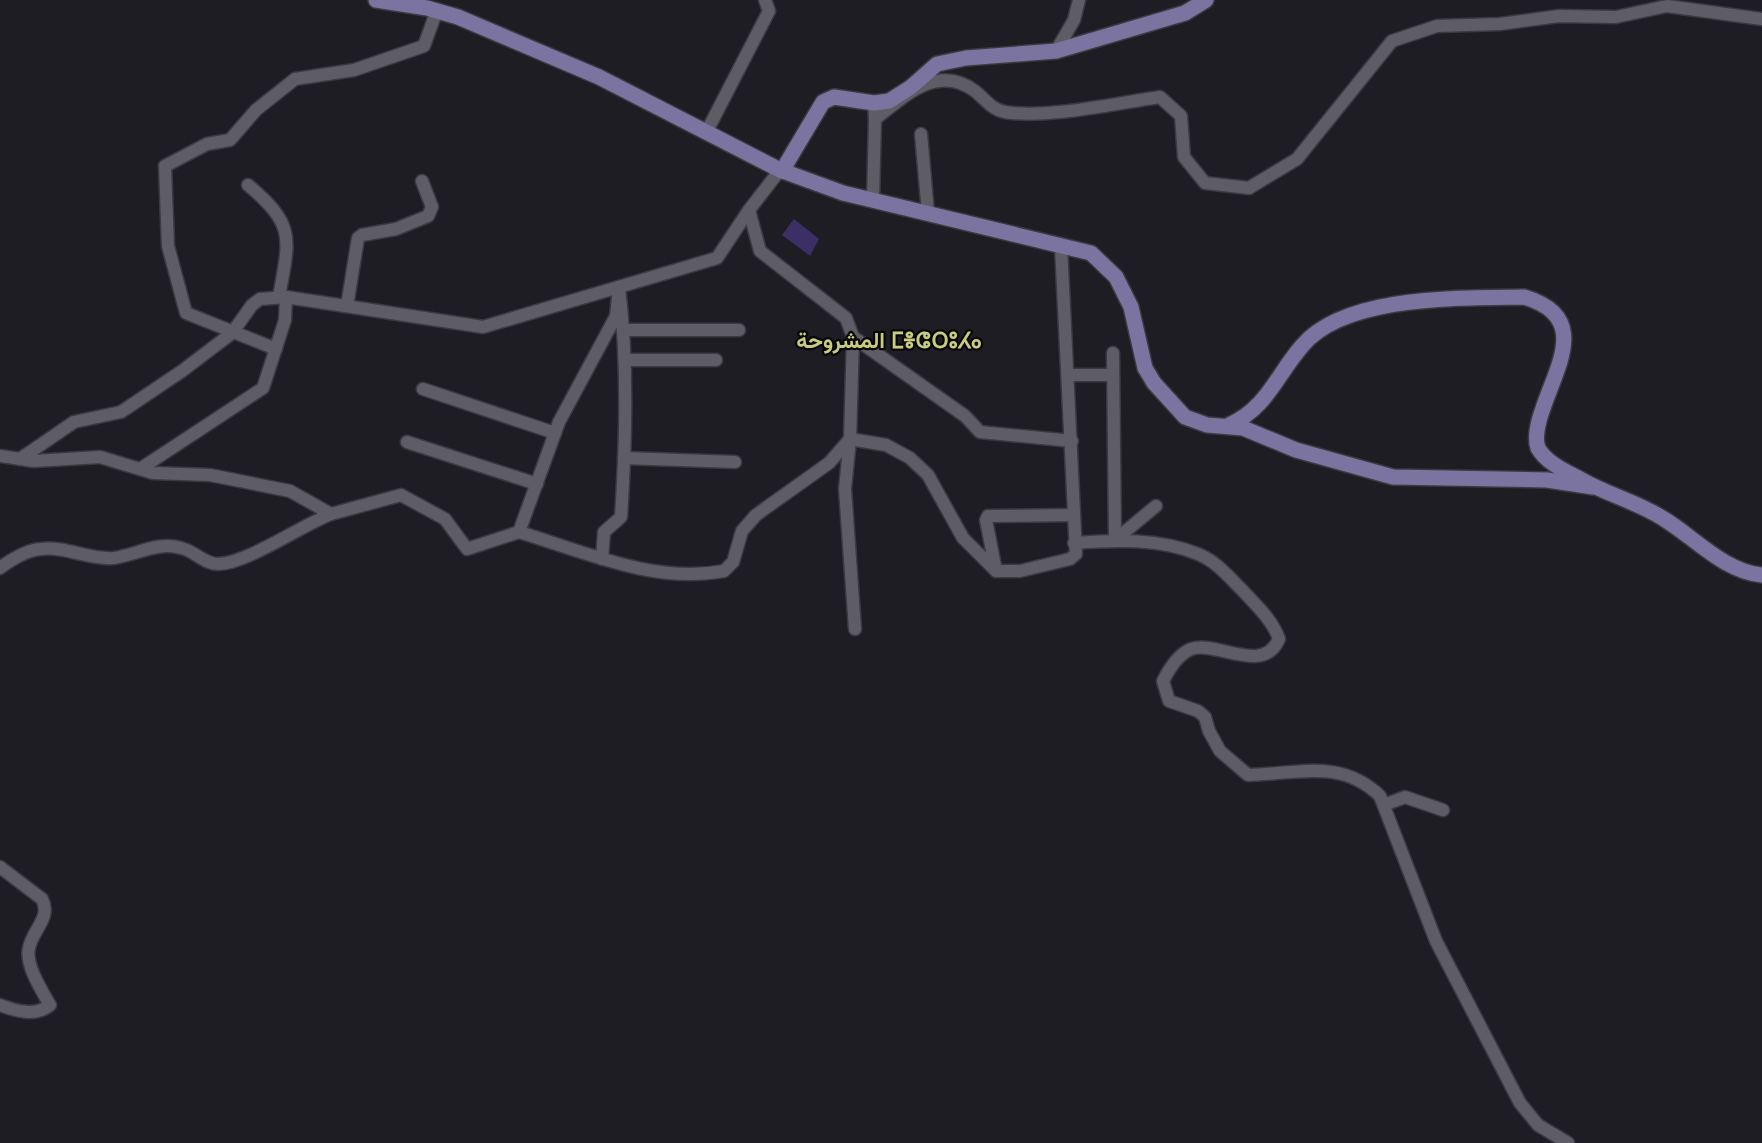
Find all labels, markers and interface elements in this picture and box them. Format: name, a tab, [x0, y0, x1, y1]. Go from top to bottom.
district label: المشروحة ⵎⴻⵛⵔⵓⵃⴰ	[796, 325, 982, 354]

